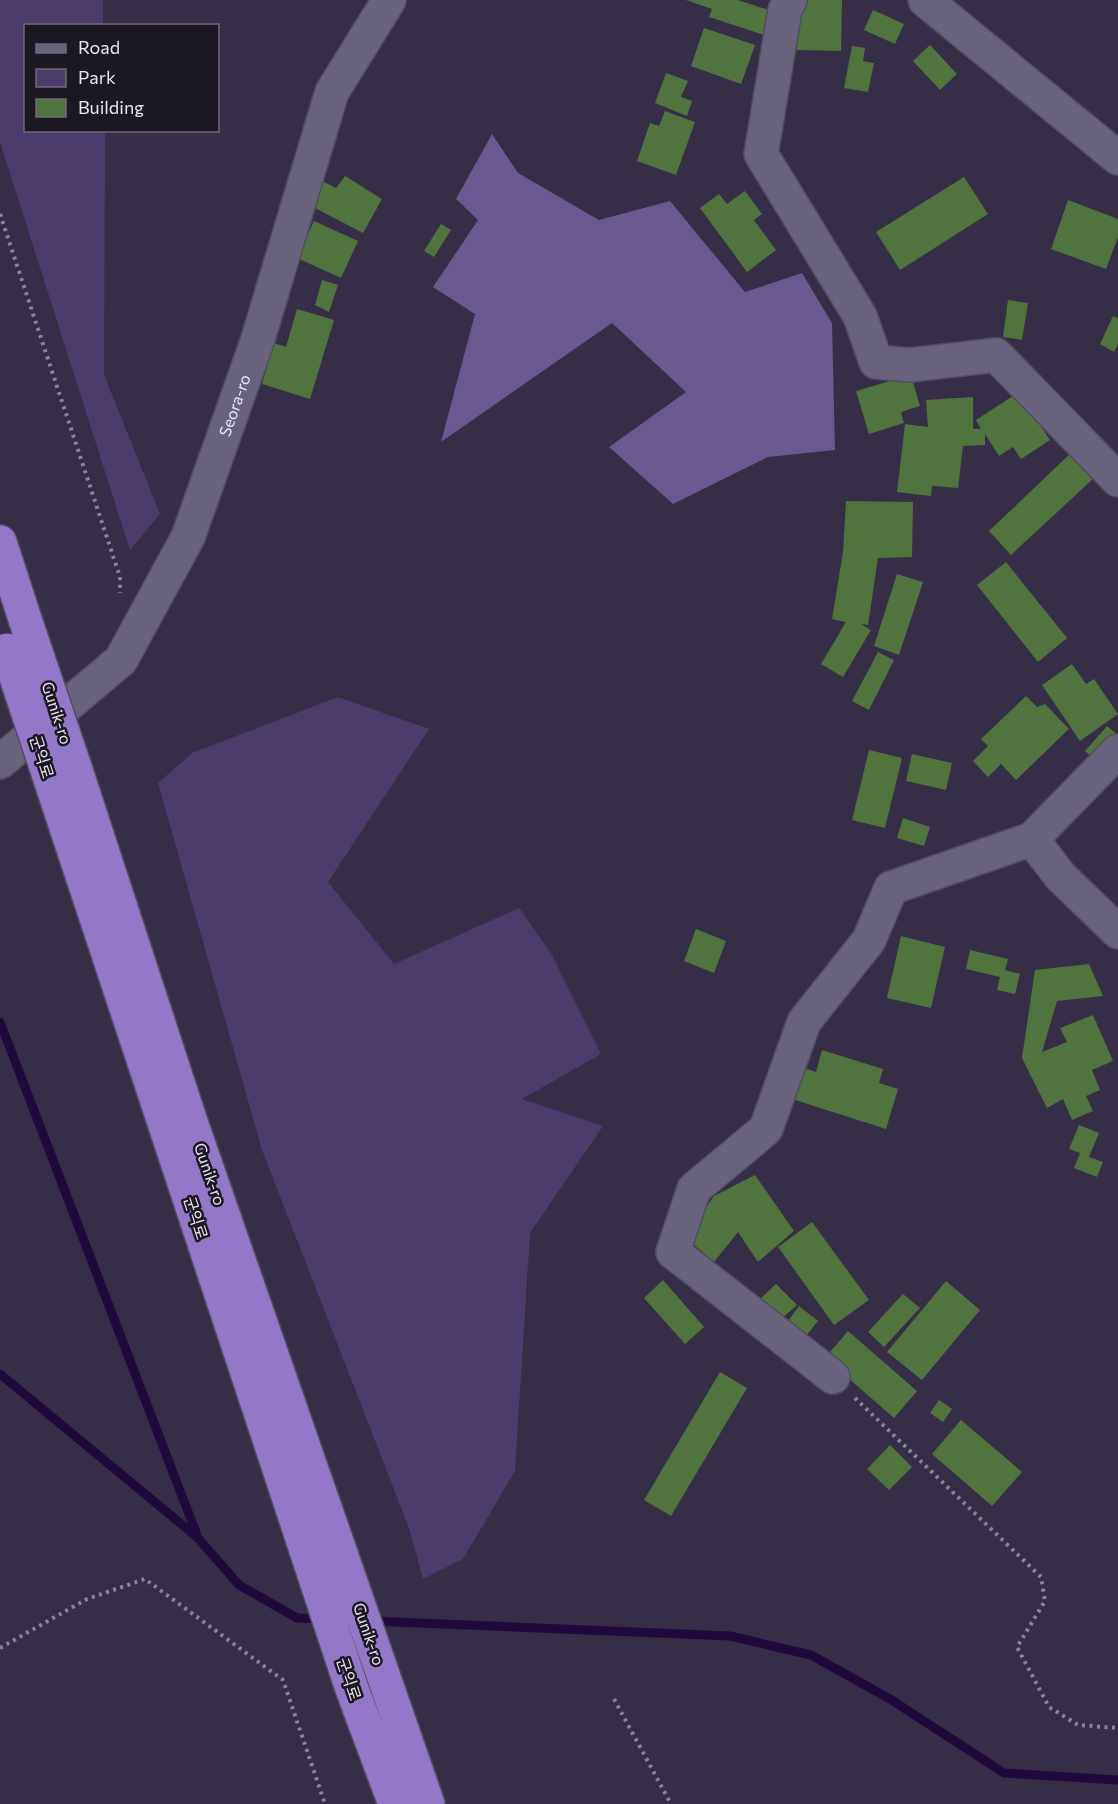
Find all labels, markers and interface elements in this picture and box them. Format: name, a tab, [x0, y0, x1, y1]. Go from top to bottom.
legend	[24, 24, 219, 132]
text: Road	[78, 36, 120, 58]
text: Park	[78, 66, 116, 88]
text: Building	[78, 96, 144, 118]
street label: Seora-ro	[214, 372, 254, 439]
street label: Gunik-ro	[38, 679, 77, 747]
street label: 군익로	[27, 733, 58, 781]
street label: Gunik-ro	[191, 1140, 230, 1208]
street label: 군익로	[181, 1194, 212, 1242]
street label: Gunik-ro	[350, 1600, 389, 1668]
street label: 군익로	[333, 1655, 366, 1703]

